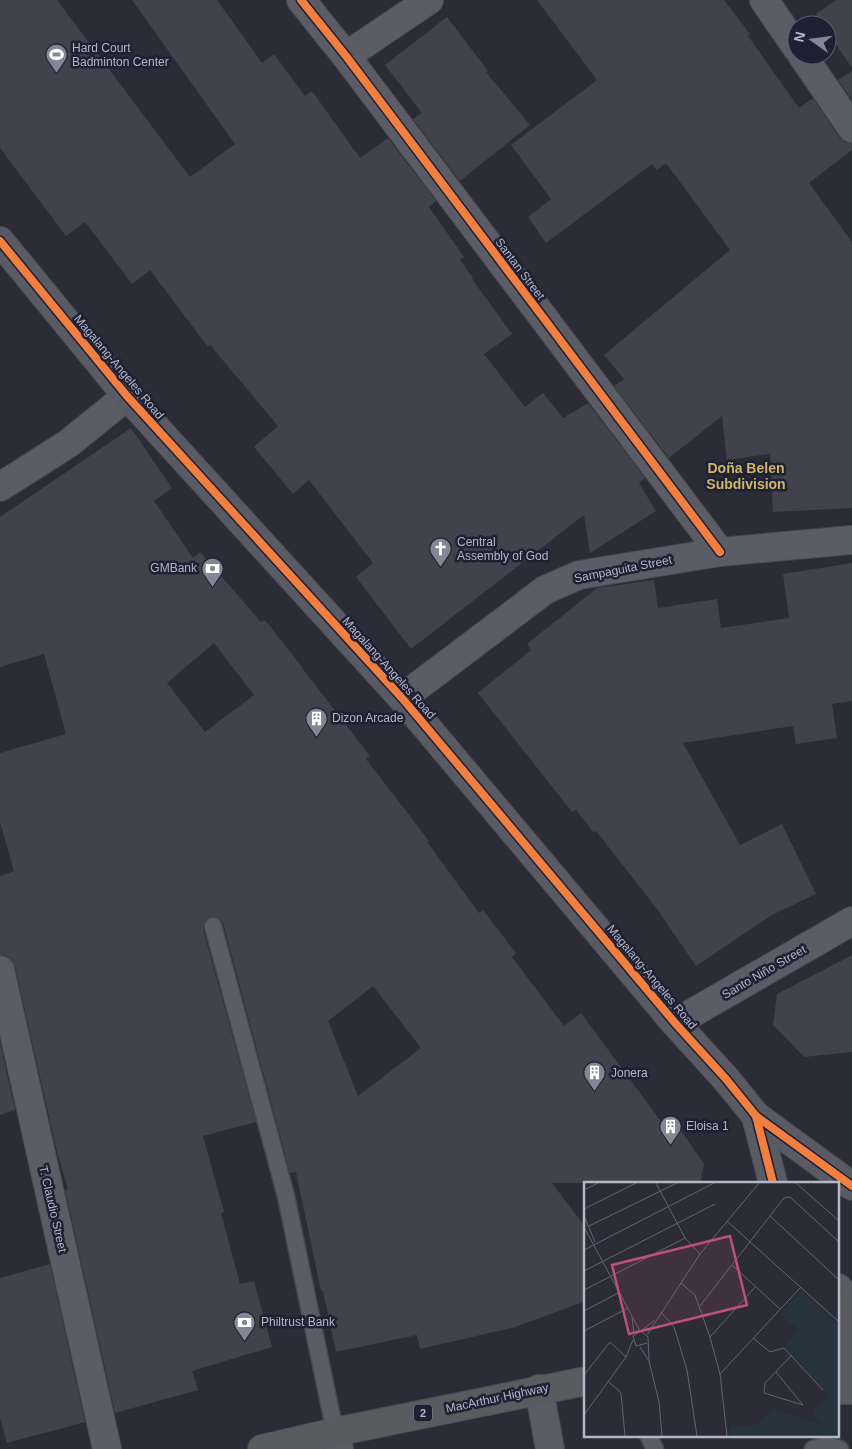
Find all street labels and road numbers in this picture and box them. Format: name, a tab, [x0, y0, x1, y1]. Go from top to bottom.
street label: Santan Street	[492, 235, 548, 303]
street label: Magalang-Angeles Road	[71, 312, 167, 422]
street label: Sampaguita Street	[573, 553, 674, 585]
street label: Magalang-Angeles Road	[340, 614, 438, 722]
street label: Magalang-Angeles Road	[604, 922, 700, 1032]
street label: Santo Niño Street	[719, 942, 809, 1002]
street label: T. Claudio Street	[36, 1164, 70, 1254]
street label: MacArthur Highway	[444, 1380, 550, 1416]
road number: 2	[414, 1405, 432, 1422]

